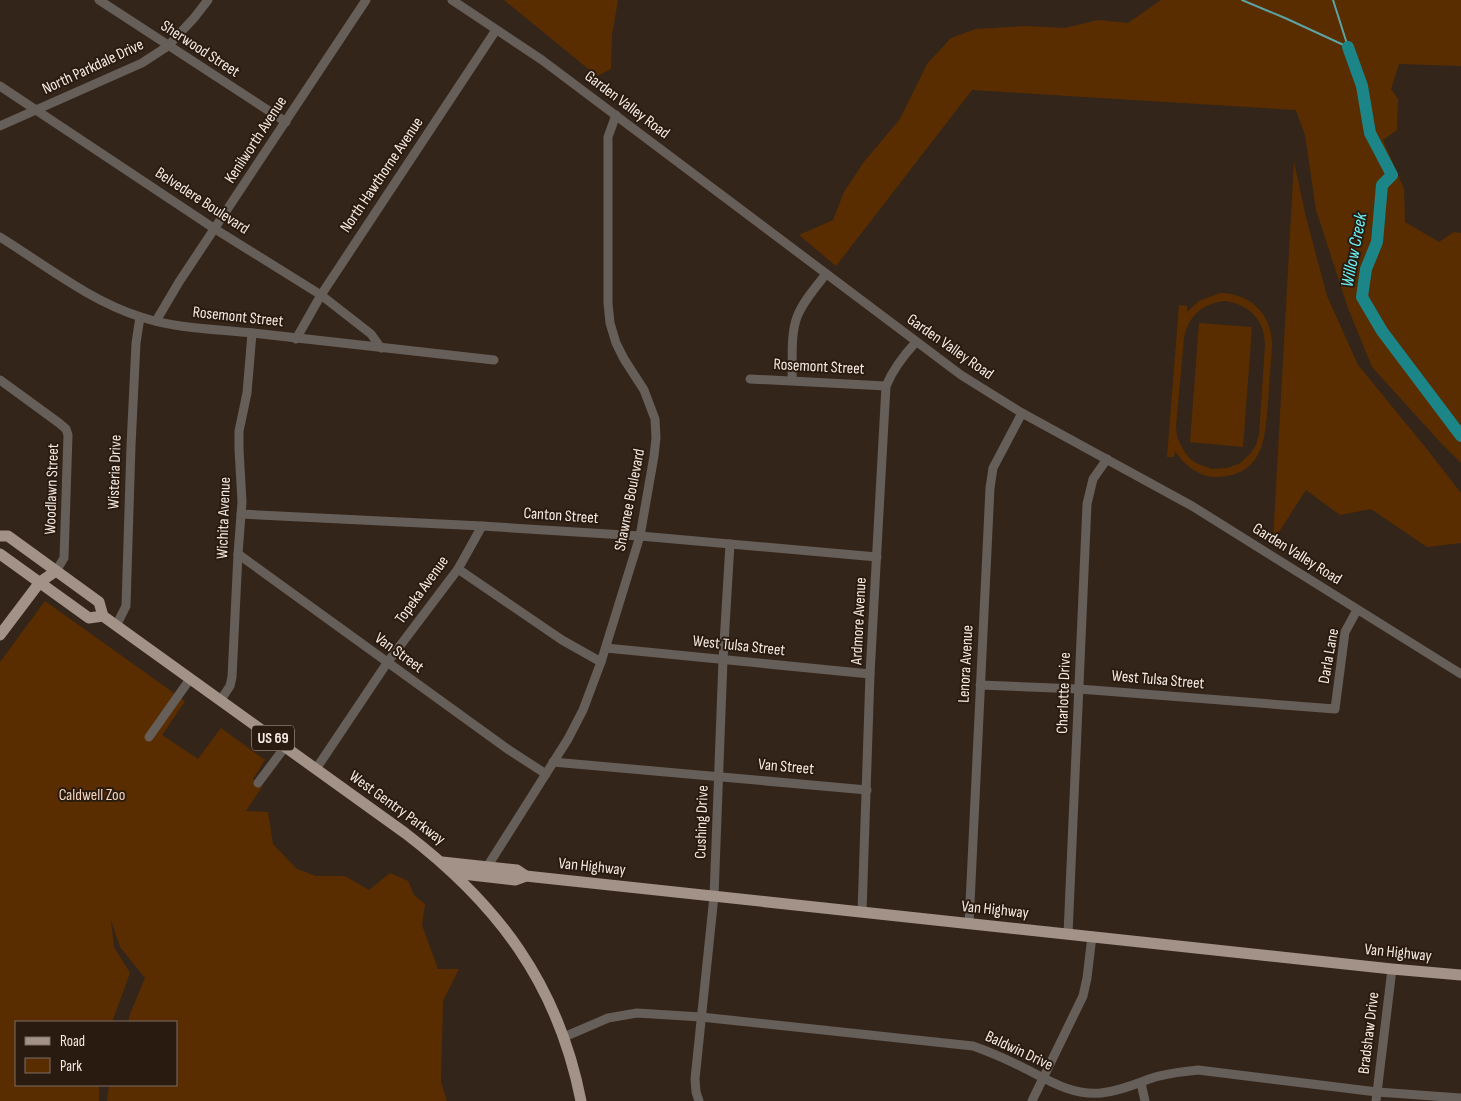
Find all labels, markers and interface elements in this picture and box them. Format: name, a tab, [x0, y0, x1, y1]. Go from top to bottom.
street label: Sherwood Street	[157, 16, 243, 82]
street label: North Parkdale Drive	[39, 35, 147, 99]
street label: Garden Valley Road	[581, 67, 673, 143]
street label: Kenilworth Avenue	[221, 93, 291, 187]
street label: North Hawthorne Avenue	[336, 114, 428, 236]
street label: Belvedere Boulevard	[151, 164, 253, 238]
water label: Willow Creek	[1336, 210, 1372, 289]
street label: Rosemont Street	[192, 303, 284, 331]
street label: Garden Valley Road	[903, 310, 997, 384]
street label: Rosemont Street	[773, 355, 865, 379]
street label: Wisteria Drive	[104, 434, 126, 510]
street label: Woodlawn Street	[41, 443, 63, 535]
street label: Shawnee Boulevard	[611, 447, 649, 553]
street label: Wichita Avenue	[213, 477, 235, 559]
street label: Canton Street	[523, 504, 599, 528]
street label: Garden Valley Road	[1249, 519, 1345, 589]
street label: Topeka Avenue	[391, 552, 453, 628]
street label: Ardmore Avenue	[847, 577, 871, 666]
street label: Lenora Avenue	[954, 625, 978, 703]
street label: Darla Lane	[1315, 627, 1343, 685]
street label: Van Street	[371, 629, 427, 677]
street label: West Tulsa Street	[692, 632, 786, 660]
street label: Charlotte Drive	[1053, 652, 1075, 734]
street label: West Tulsa Street	[1111, 666, 1205, 694]
road number: US 69	[252, 726, 294, 750]
street label: Van Street	[757, 755, 815, 779]
street label: West Gentry Parkway	[345, 767, 449, 849]
street label: Cushing Drive	[691, 785, 713, 859]
park label: Caldwell Zoo	[59, 786, 125, 805]
street label: Van Highway	[557, 854, 627, 880]
street label: Van Highway	[960, 897, 1030, 923]
street label: Van Highway	[1363, 940, 1433, 966]
street label: Bradshaw Drive	[1355, 991, 1383, 1075]
legend	[15, 1021, 178, 1086]
street label: Baldwin Drive	[982, 1027, 1056, 1075]
text: Road	[60, 1032, 85, 1051]
text: Park	[60, 1057, 82, 1076]

